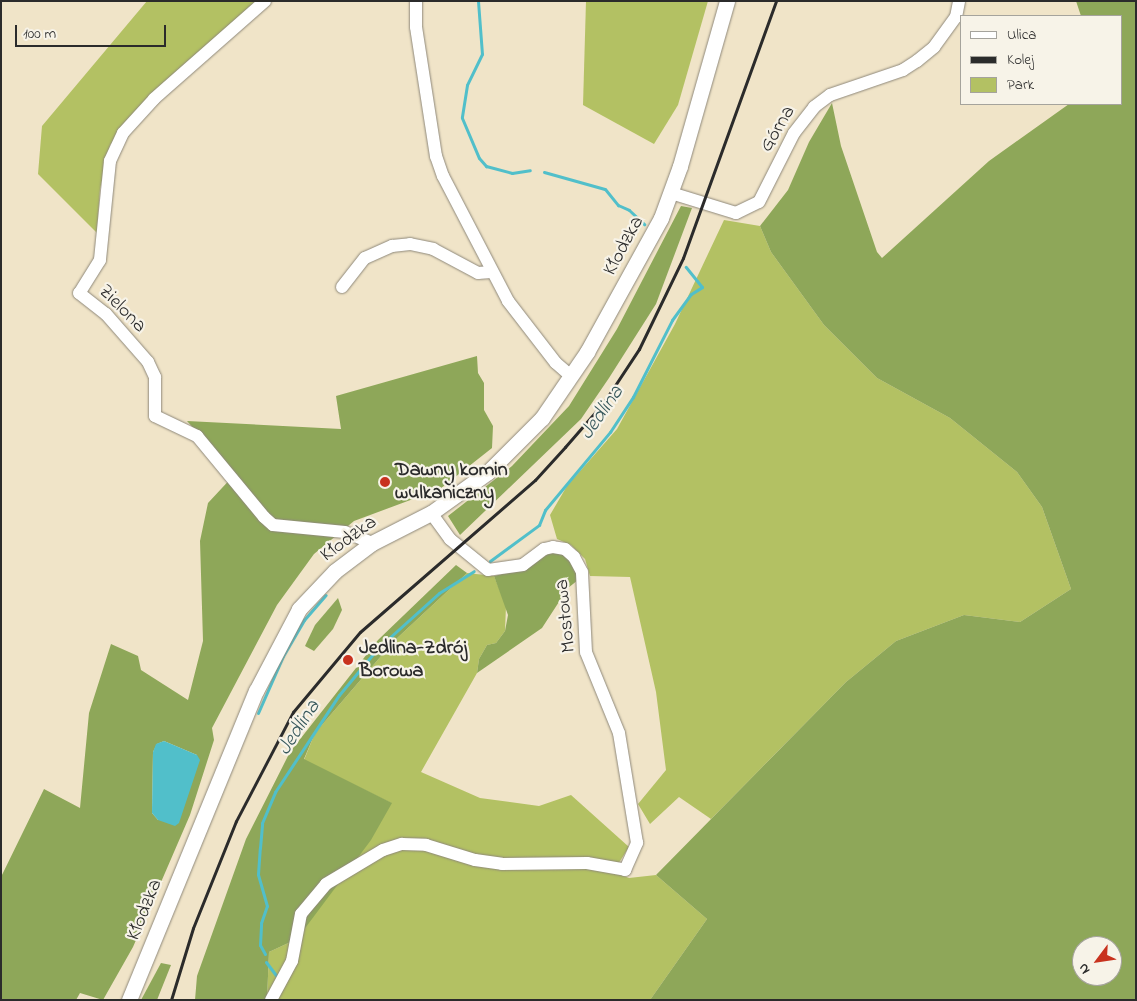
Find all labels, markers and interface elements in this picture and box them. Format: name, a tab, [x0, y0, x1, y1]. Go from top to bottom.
scale bar	[18, 15, 169, 47]
legend	[960, 15, 1122, 105]
text: 100 m	[23, 23, 56, 45]
text: Ulica	[1007, 24, 1036, 46]
text: Kolej	[1007, 49, 1034, 71]
text: Park	[1007, 74, 1034, 96]
street label: Górna	[755, 101, 801, 157]
street label: Kłodzka	[598, 212, 650, 280]
street label: Zielona	[93, 280, 151, 338]
water label: Jedlina	[574, 381, 630, 445]
place label: Dawny komin wulkaniczny	[395, 459, 508, 506]
marker: Dawny komin wulkaniczny	[379, 476, 391, 488]
street label: Kłodzka	[316, 511, 382, 567]
street label: Mostowa	[550, 578, 582, 654]
place label: Jedlina-Zdrój Borowa	[359, 636, 467, 683]
marker: Jedlina-Zdrój Borowa	[341, 653, 355, 667]
water label: Jedlina	[272, 696, 326, 760]
street label: Kłodzka	[122, 876, 168, 944]
north arrow	[1072, 936, 1122, 986]
text: N	[1073, 959, 1096, 978]

